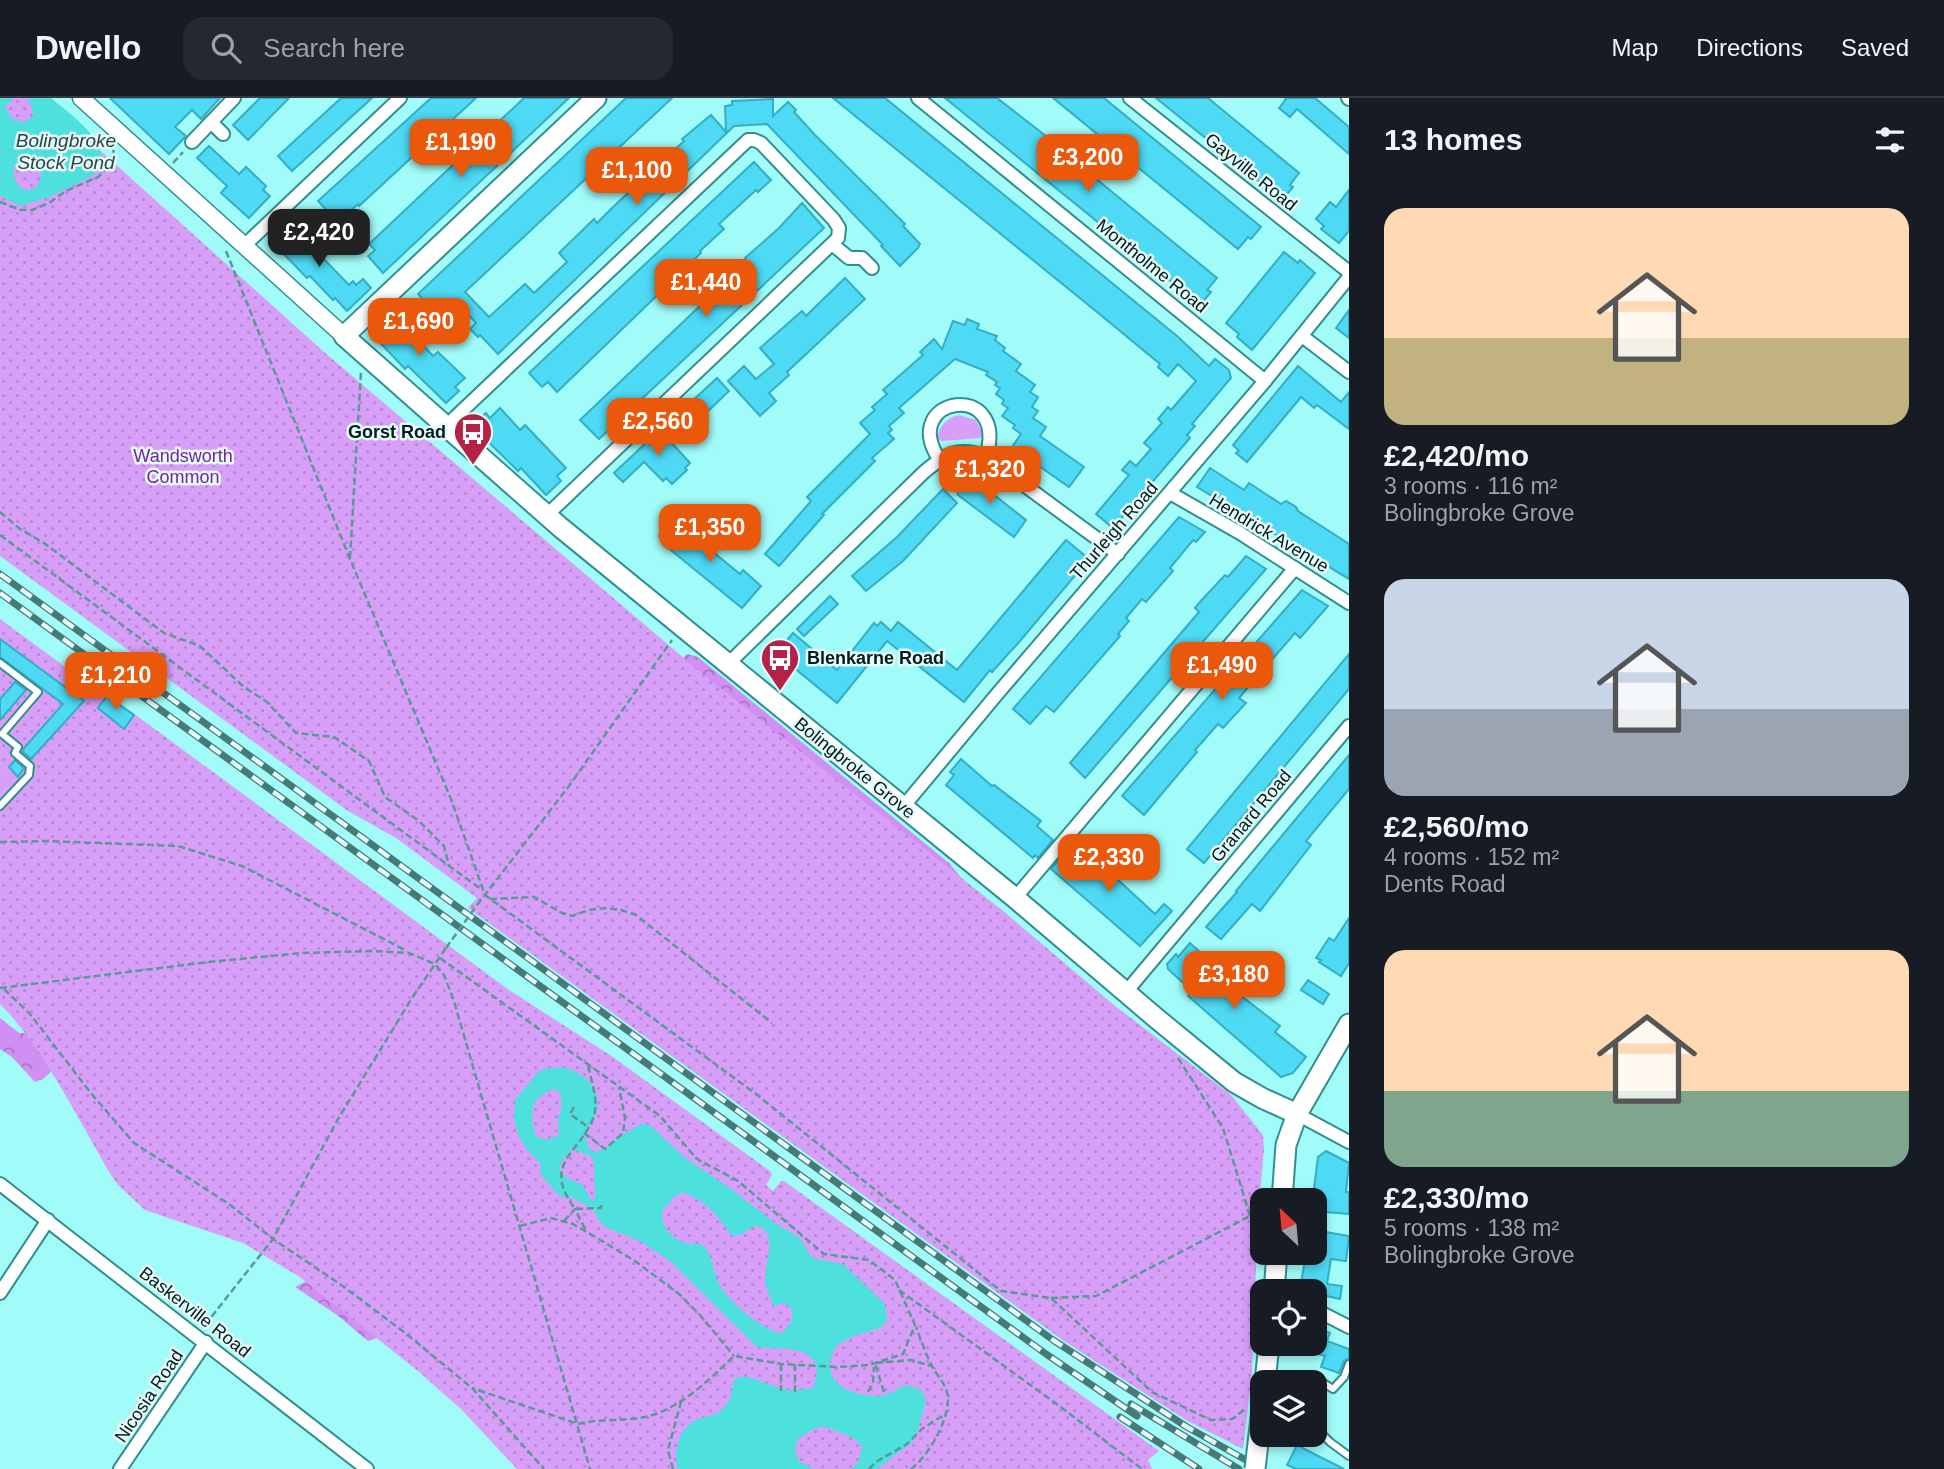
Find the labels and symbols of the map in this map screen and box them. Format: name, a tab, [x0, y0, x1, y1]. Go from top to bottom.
pin: £1,190	[404, 120, 518, 179]
street label: Gayville Road	[1201, 129, 1301, 215]
water label: Bolingbroke Stock Pond	[16, 130, 116, 173]
pin: £3,200	[1031, 134, 1145, 194]
pin: £1,100	[580, 148, 694, 207]
pin: £2,420	[262, 209, 376, 269]
street label: Montholme Road	[1092, 215, 1212, 317]
pin: £1,440	[649, 260, 763, 319]
pin: £1,690	[362, 299, 476, 358]
pin: £2,560	[601, 398, 715, 458]
bus stop icon: Gorst Road	[452, 411, 494, 466]
place label: Gorst Road	[348, 422, 446, 442]
park label: Wandsworth Common	[133, 446, 233, 487]
pin: £1,320	[933, 446, 1047, 506]
street label: Thurleigh Road	[1066, 478, 1162, 584]
street label: Hendrick Avenue	[1206, 489, 1332, 577]
pin: £1,350	[653, 504, 767, 564]
bus stop icon: Blenkarne Road	[759, 637, 801, 692]
pin: £1,490	[1165, 642, 1279, 702]
place label: Blenkarne Road	[807, 648, 944, 668]
pin: £1,210	[59, 652, 173, 712]
street label: Bolingbroke Grove	[791, 713, 919, 823]
street label: Granard Road	[1207, 766, 1295, 866]
pin: £2,330	[1052, 834, 1166, 894]
pin: £3,180	[1177, 951, 1291, 1011]
north arrow	[1250, 1188, 1326, 1265]
street label: Baskerville Road	[136, 1263, 254, 1361]
street label: Nicosia Road	[111, 1346, 187, 1446]

